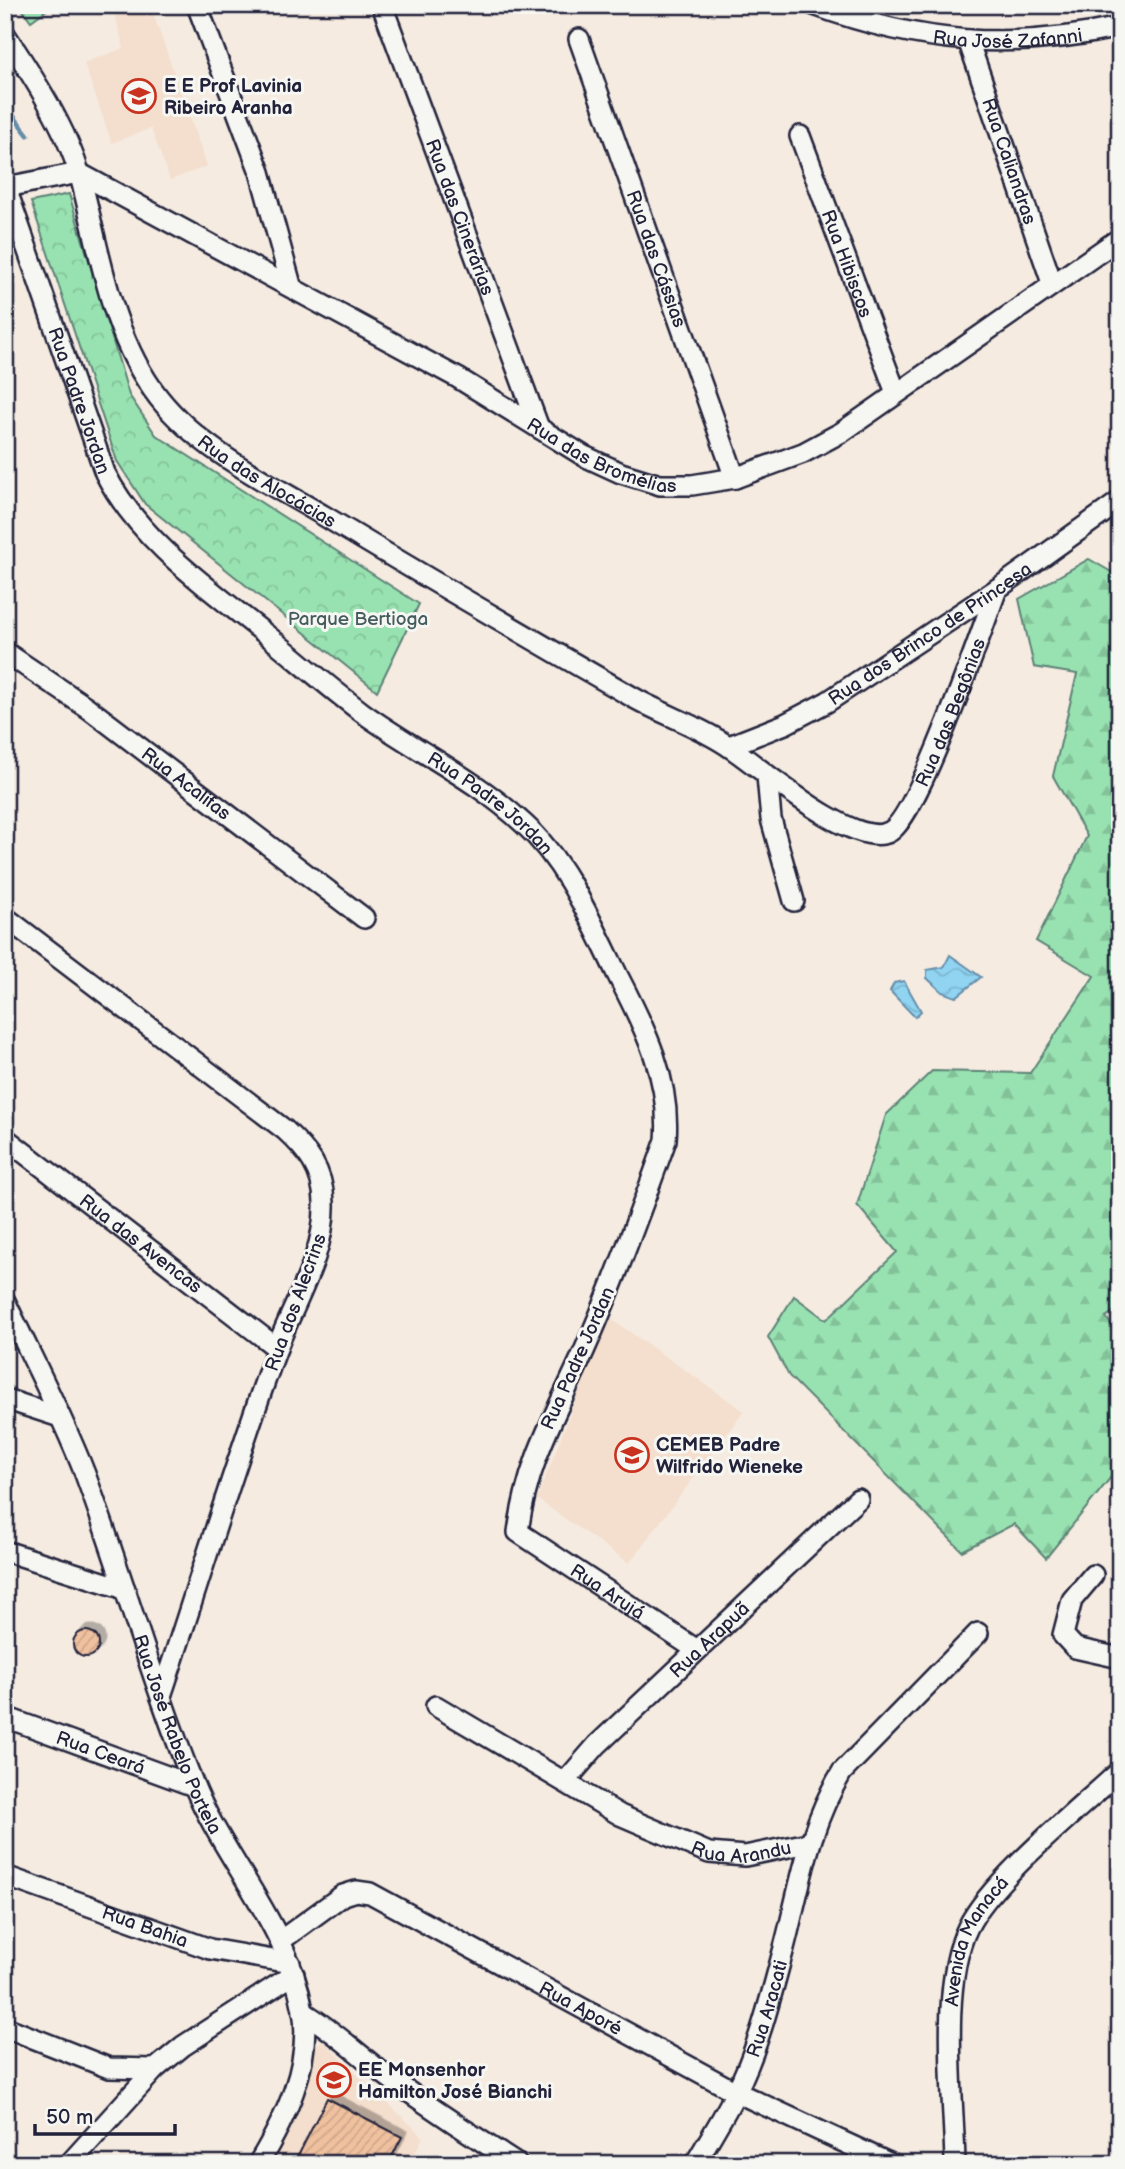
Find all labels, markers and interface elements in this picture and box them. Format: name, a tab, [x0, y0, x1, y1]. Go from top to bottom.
street label: Rua José Zafanni	[931, 24, 1084, 54]
place label: E E Prof Lavinia Ribeiro Aranha	[164, 75, 302, 120]
school or university icon: E E Prof Lavinia Ribeiro Aranha	[120, 77, 158, 115]
street label: Rua Caliandras	[976, 95, 1041, 228]
street label: Rua das Cinerárias	[420, 136, 499, 299]
street label: Rua das Cássias	[621, 187, 691, 331]
street label: Rua Hibiscos	[816, 207, 877, 321]
street label: Rua Padre Jordan	[42, 324, 114, 477]
street label: Rua das Bromélias	[522, 413, 676, 498]
street label: Rua das Alocácias	[192, 431, 340, 533]
street label: Rua dos Brinco de Princesa	[824, 558, 1037, 711]
park label: Parque Bertioga	[288, 608, 428, 631]
street label: Rua das Begônias	[911, 635, 991, 791]
street label: Rua Acalifas	[136, 743, 235, 825]
street label: Rua Padre Jordan	[423, 748, 557, 860]
street label: Rua das Avencas	[74, 1190, 206, 1299]
street label: Rua dos Alecrins	[261, 1231, 332, 1374]
street label: Rua Padre Jordan	[537, 1284, 620, 1434]
place label: CEMEB Padre Wilfrido Wieneke	[656, 1434, 803, 1479]
school or university icon: CEMEB Padre Wilfrido Wieneke	[613, 1436, 651, 1474]
street label: Rua Arujá	[565, 1560, 648, 1625]
street label: Rua Arapuã	[665, 1597, 755, 1683]
street label: Rua José Rabelo Portela	[128, 1632, 226, 1839]
street label: Rua Ceará	[53, 1727, 148, 1780]
street label: Rua Arandu	[687, 1837, 793, 1869]
street label: Avenida Manacá	[941, 1872, 1014, 2007]
street label: Rua Bahia	[99, 1902, 191, 1953]
street label: Rua Aracati	[742, 1958, 793, 2061]
street label: Rua Aporé	[535, 1977, 626, 2041]
place label: EE Monsenhor Hamilton José Bianchi	[358, 2059, 552, 2104]
school or university icon: EE Monsenhor Hamilton José Bianchi	[315, 2061, 353, 2099]
scale bar	[35, 2092, 175, 2136]
text: 50 m	[46, 2105, 93, 2130]

